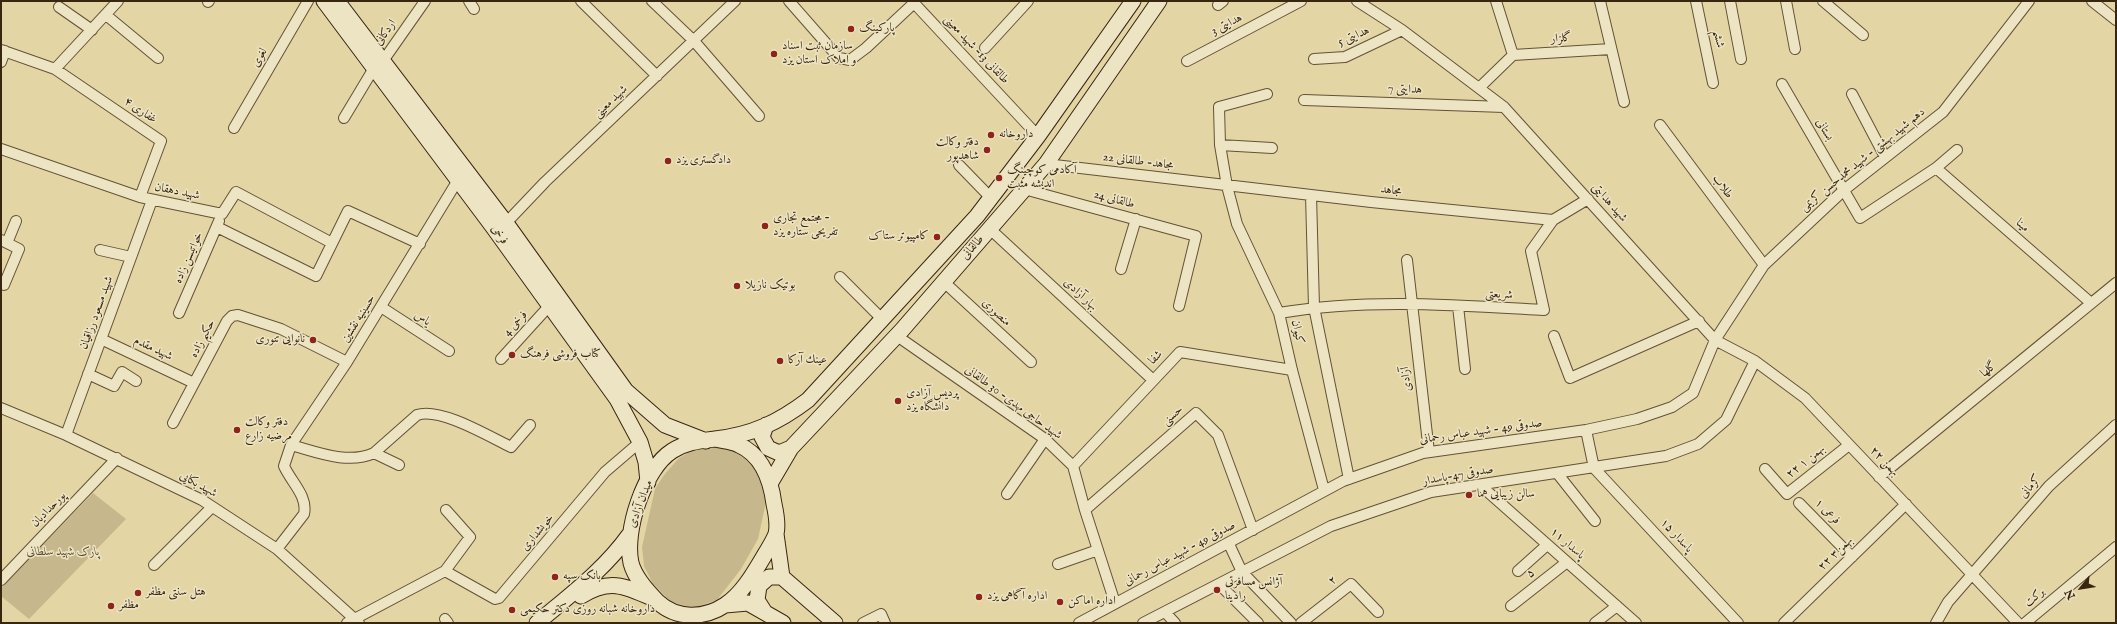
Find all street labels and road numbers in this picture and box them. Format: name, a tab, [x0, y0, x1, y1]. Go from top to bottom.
street label: هدایتی 3	[1209, 11, 1245, 39]
street label: طالقانی 13- شهید معینی	[940, 13, 1012, 87]
street label: اردکانی	[372, 17, 400, 49]
street label: هدایتی 5	[1336, 24, 1372, 50]
street label: ششم	[1709, 29, 1727, 49]
street label: گلزار	[1550, 31, 1572, 47]
street label: لغوی	[249, 46, 271, 70]
street label: هدایتی 7	[1388, 82, 1422, 98]
street label: شهید معینی	[591, 83, 631, 121]
street label: غفاری ۴	[121, 95, 159, 127]
street label: دهم شهید بهشتی - شهید محمدحسن کریمی	[1798, 105, 1928, 215]
street label: بستانی	[1812, 116, 1836, 144]
street label: مجاهد- طالقانی 22	[1102, 151, 1174, 173]
street label: طلاب	[1708, 172, 1736, 202]
street label: شهید دهقان	[153, 181, 201, 203]
street label: شهید هدایتی	[1588, 181, 1630, 225]
street label: مجاهد	[1380, 183, 1402, 199]
street label: طالقانی 24	[1092, 188, 1136, 212]
street label: مینا	[2012, 216, 2032, 236]
street label: فرخی	[487, 222, 511, 248]
street label: خواتیسن زاده	[171, 230, 207, 286]
street label: طالقانی	[958, 233, 988, 263]
street label: شهید مسعود رزاقیان	[77, 274, 117, 352]
street label: بهار آزادی	[1060, 276, 1100, 314]
street label: شریعتی	[1485, 287, 1513, 303]
street label: حسینیه نقشین	[339, 293, 379, 345]
street label: منصوری	[979, 296, 1013, 330]
street label: یاس	[411, 308, 433, 330]
street label: فرخی 4	[501, 308, 531, 340]
street label: حکیم زاده	[187, 318, 219, 360]
street label: کیوان	[1287, 319, 1307, 345]
street label: شهید مقدم	[131, 334, 175, 364]
street label: شفا	[1146, 348, 1166, 368]
street label: گلها	[1978, 359, 2000, 381]
street label: شهید حاجی مهدی- 30 طالقانی	[962, 363, 1064, 443]
street label: آزادی	[1398, 366, 1416, 392]
street label: حسنی	[1159, 403, 1187, 429]
street label: صدوقی 49 - شهید عباس رحمانی	[1419, 416, 1543, 448]
street label: ۲۲ بهمن ۱	[1784, 442, 1828, 482]
street label: ۲۲ بهمن	[1866, 444, 1902, 480]
street label: صدوقی 47-پاسدار	[1421, 463, 1495, 489]
street label: شهید بکایی	[177, 469, 219, 501]
street label: کرمانی	[2017, 472, 2045, 502]
street label: میدان آزادی	[625, 478, 657, 530]
street label: پورحدادیان	[29, 489, 69, 531]
street label: فرعی ۱	[1811, 496, 1843, 528]
street label: خویشداری	[518, 512, 558, 554]
street label: پاسدار ۱۵	[1657, 516, 1695, 556]
street label: صدوقی 49 - شهید عباس رحمانی	[1122, 519, 1238, 589]
street label: پاسدار ۱۱	[1547, 525, 1587, 563]
street label: ۲۲ بهمن۳	[1816, 534, 1856, 574]
street label: ۵	[1524, 566, 1538, 582]
street label: ۲	[1326, 573, 1340, 589]
street label: برکت	[2022, 585, 2048, 611]

